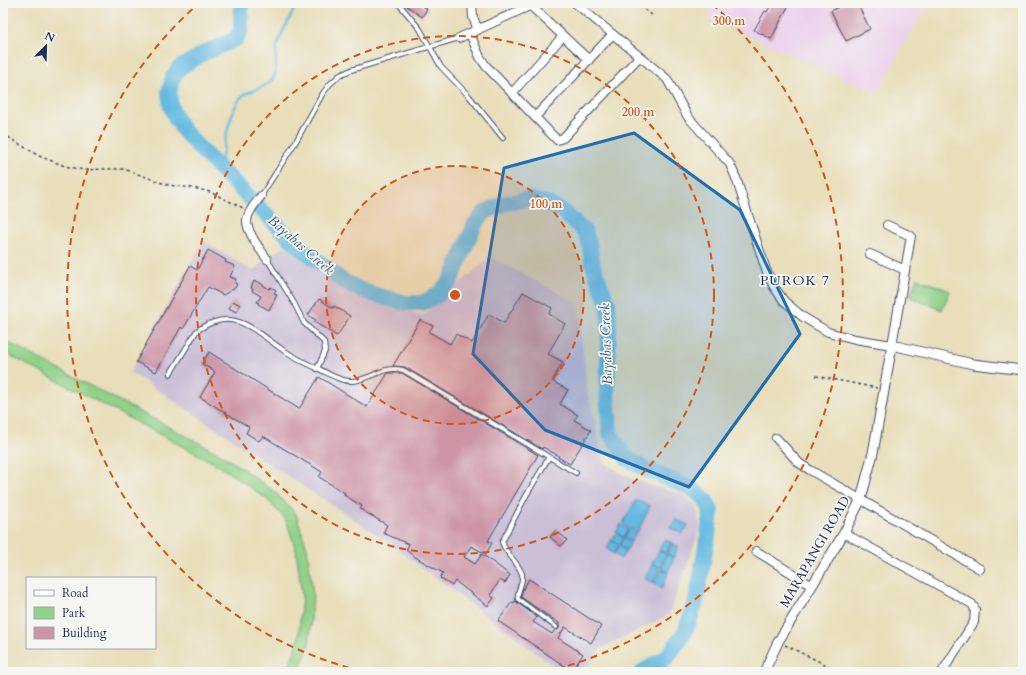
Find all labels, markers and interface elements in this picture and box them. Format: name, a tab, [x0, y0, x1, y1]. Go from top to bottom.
text: 300 m	[713, 13, 746, 29]
north arrow	[26, 26, 66, 66]
text: N	[42, 28, 57, 46]
text: 200 m	[622, 104, 655, 120]
text: 100 m	[530, 196, 563, 212]
water label: Bayabas Creek	[264, 211, 338, 279]
district label: PUROK 7	[760, 271, 830, 290]
centre of rings	[448, 288, 462, 302]
water label: Bayabas Creek	[595, 303, 617, 385]
street label: MARAPANGI ROAD	[776, 493, 854, 611]
legend	[26, 577, 156, 649]
text: Road	[62, 585, 89, 601]
text: Park	[62, 605, 86, 621]
text: Building	[62, 625, 107, 641]

